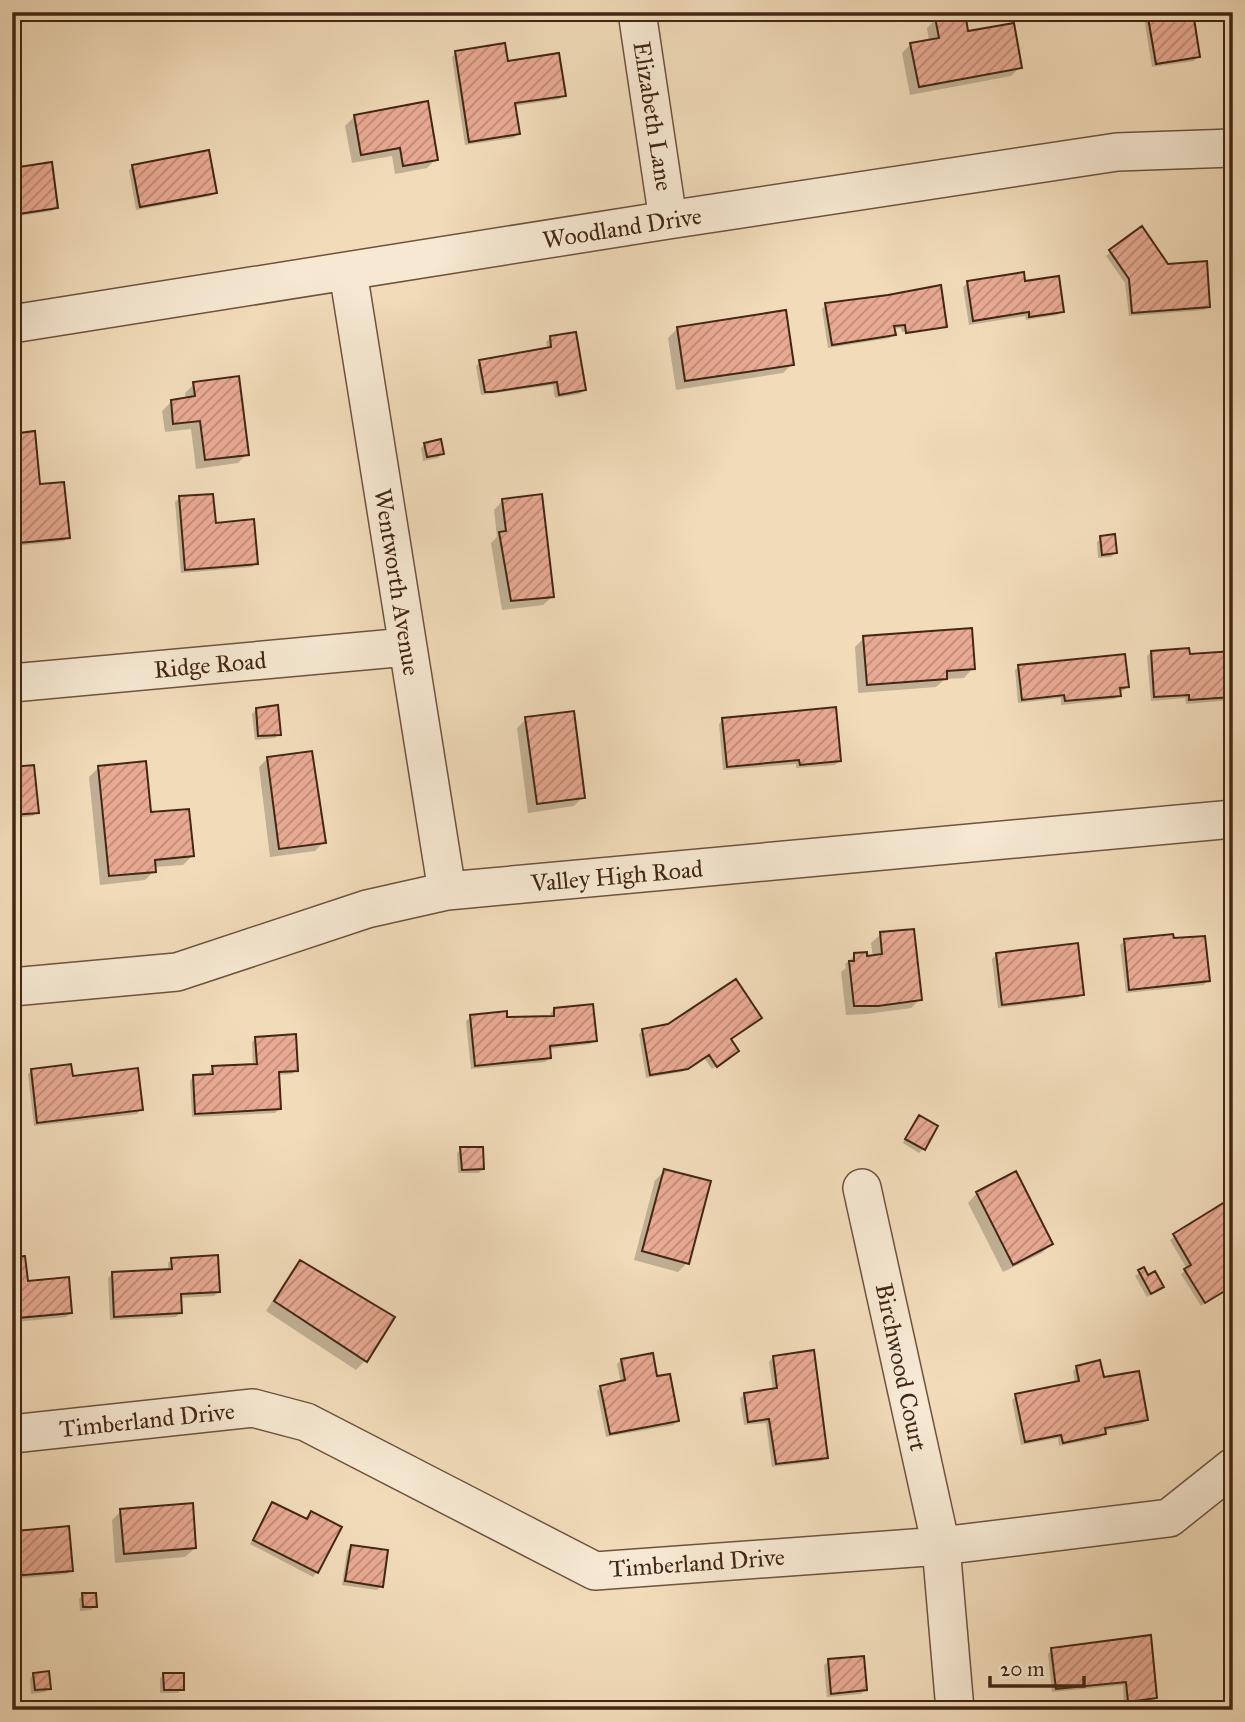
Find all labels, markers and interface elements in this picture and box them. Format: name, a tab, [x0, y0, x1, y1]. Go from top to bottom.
street label: Elizabeth Lane	[626, 39, 680, 193]
street label: Woodland Drive	[540, 201, 704, 255]
street label: Wentworth Avenue	[367, 486, 427, 678]
street label: Ridge Road	[152, 645, 268, 685]
street label: Valley High Road	[529, 854, 704, 899]
street label: Birchwood Court	[869, 1280, 934, 1454]
street label: Timberland Drive	[58, 1396, 236, 1444]
street label: Timberland Drive	[608, 1542, 786, 1584]
scale bar	[990, 1645, 1084, 1689]
text: 20 m	[1000, 1656, 1045, 1682]

